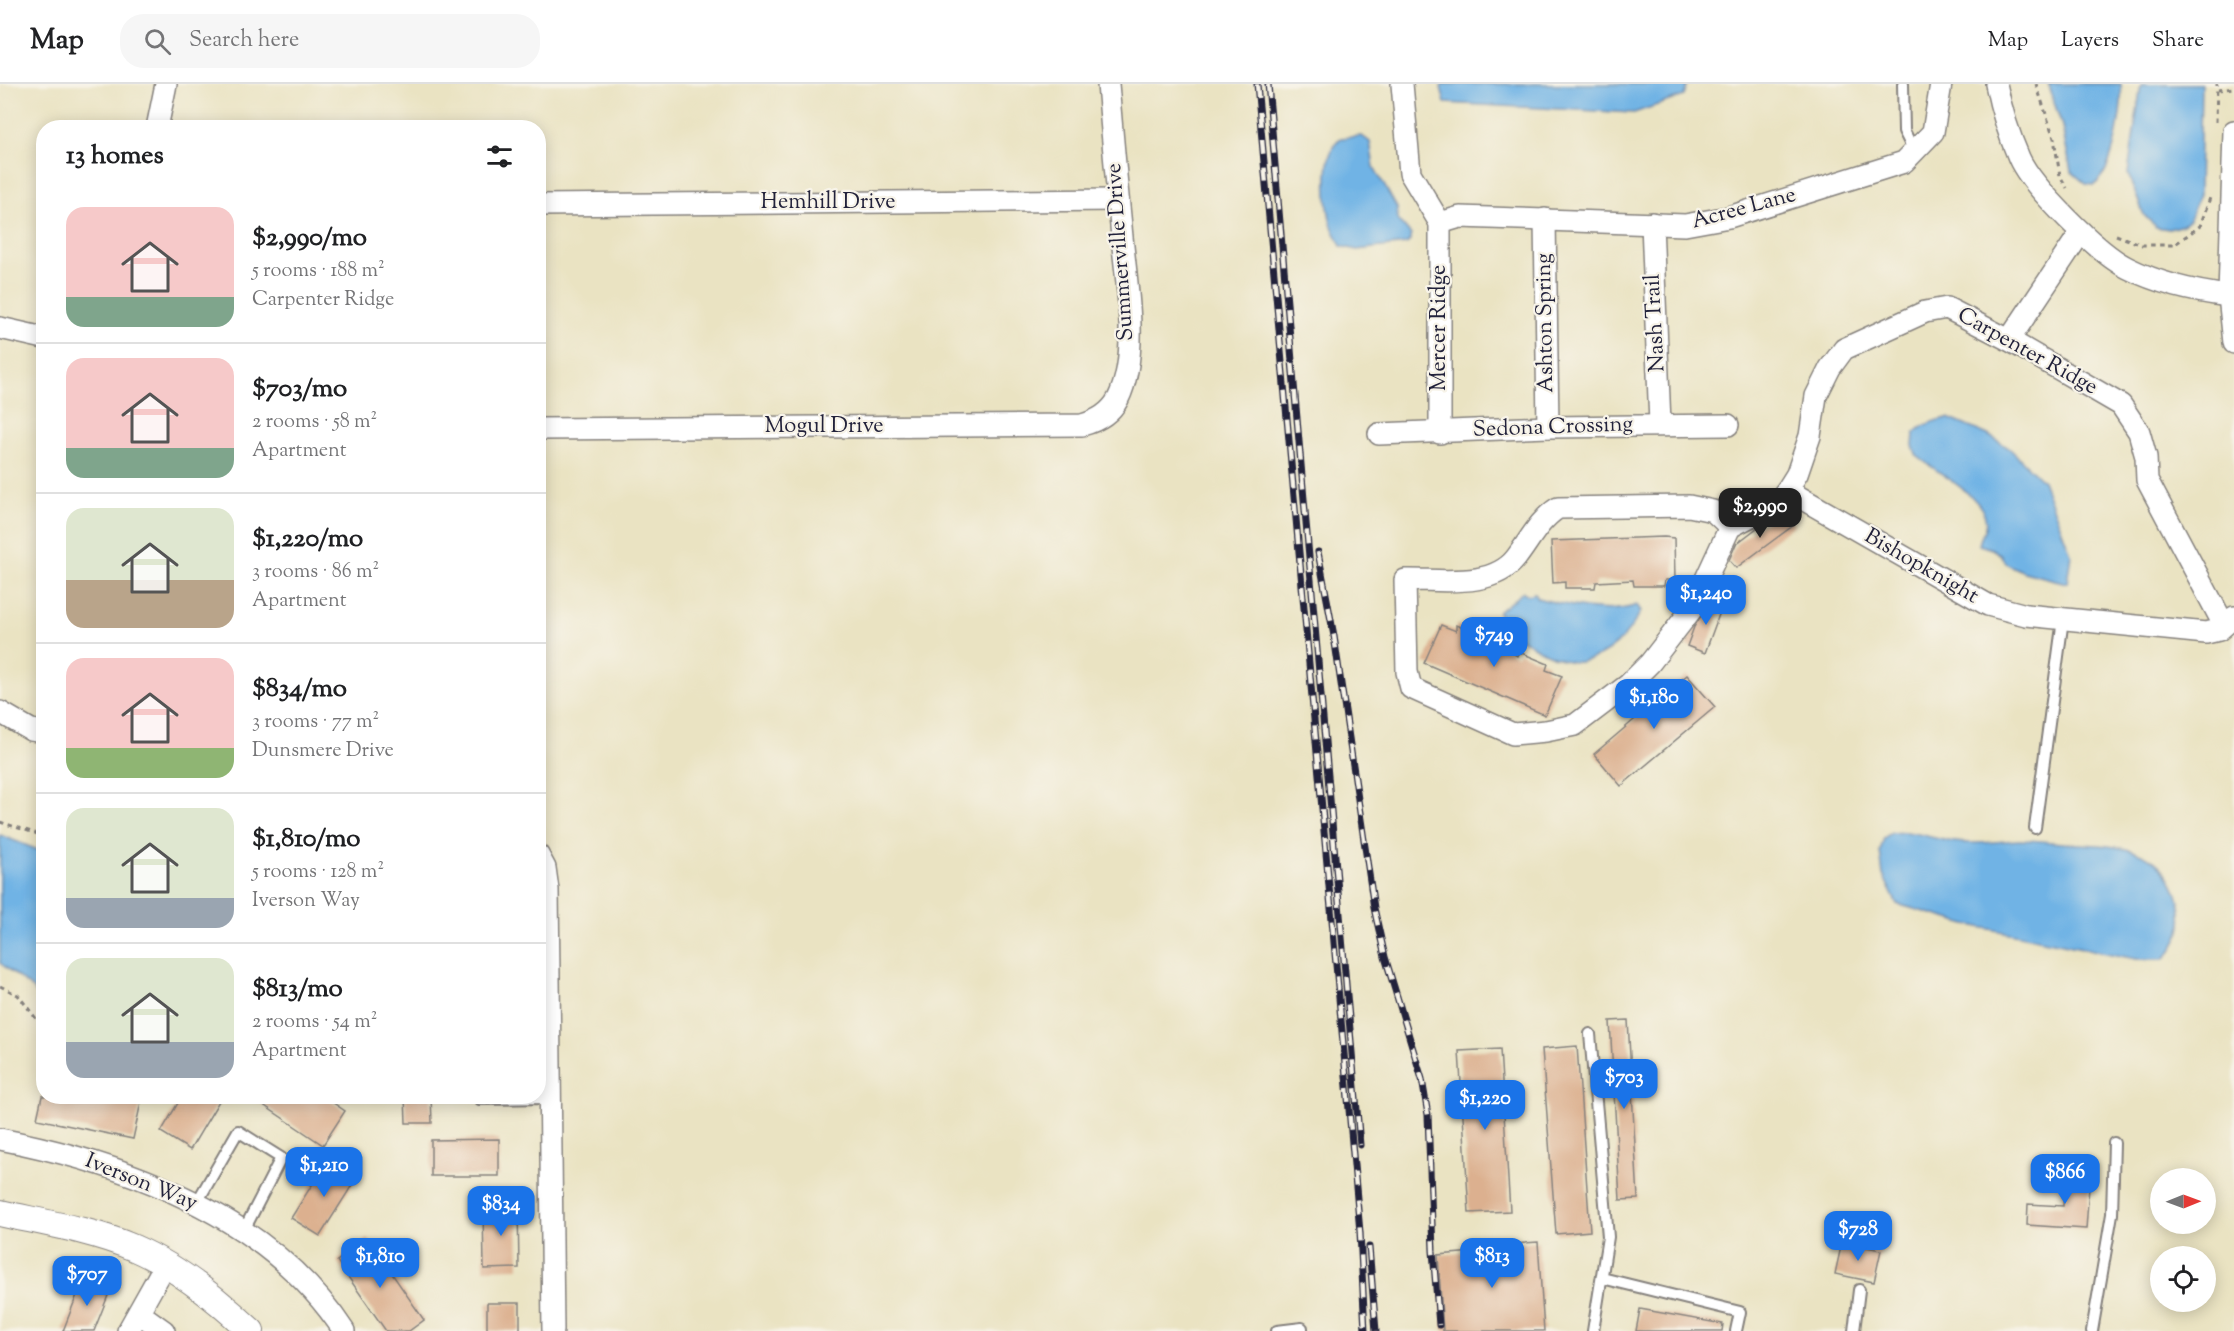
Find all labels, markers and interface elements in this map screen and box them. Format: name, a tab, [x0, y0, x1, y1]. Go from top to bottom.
search box	[120, 14, 540, 68]
text: Map	[30, 21, 84, 61]
icon: search	[141, 25, 174, 58]
text: Search here	[189, 25, 299, 57]
text: Map	[1988, 26, 2028, 56]
text: Layers	[2061, 26, 2119, 56]
text: Share	[2152, 26, 2204, 56]
text: 13 homes	[66, 138, 164, 175]
icon: filters	[483, 140, 516, 173]
street label: Summerville Drive	[1099, 162, 1143, 342]
street label: Acree Lane	[1688, 180, 1800, 238]
street label: Hemhill Drive	[761, 187, 895, 219]
text: $2,990/mo	[252, 220, 367, 257]
icon: home	[114, 231, 186, 303]
street label: Ashton Spring	[1529, 253, 1563, 393]
text: 5 rooms · 188 m²	[252, 257, 385, 286]
street label: Mercer Ridge	[1424, 265, 1456, 391]
street label: Nash Trail	[1637, 273, 1675, 373]
text: Carpenter Ridge	[252, 286, 394, 315]
street label: Carpenter Ridge	[1951, 300, 2103, 404]
text: $703/mo	[252, 371, 347, 408]
icon: home	[114, 382, 186, 454]
text: 2 rooms · 58 m²	[252, 408, 377, 437]
street label: Sedona Crossing	[1472, 409, 1634, 447]
street label: Mogul Drive	[764, 411, 884, 443]
text: Apartment	[252, 437, 347, 466]
pin: $2,990	[1711, 488, 1809, 539]
text: $2,990	[1733, 493, 1787, 522]
text: $1,220/mo	[252, 521, 363, 558]
street label: Bishopknight	[1858, 521, 1985, 613]
icon: home	[114, 532, 186, 604]
text: 3 rooms · 86 m²	[252, 558, 379, 587]
pin: $1,240	[1657, 575, 1755, 626]
text: $1,240	[1680, 580, 1732, 609]
text: Apartment	[252, 587, 347, 616]
pin: $749	[1458, 617, 1530, 668]
text: $749	[1475, 622, 1513, 651]
text: $834/mo	[252, 671, 347, 708]
pin: $1,180	[1605, 679, 1703, 730]
icon: home	[114, 682, 186, 754]
text: $1,180	[1629, 684, 1679, 713]
text: 3 rooms · 77 m²	[252, 708, 379, 737]
text: Dunsmere Drive	[252, 737, 394, 766]
text: $1,810/mo	[252, 821, 361, 858]
icon: home	[114, 832, 186, 904]
text: 5 rooms · 128 m²	[252, 858, 384, 887]
text: Iverson Way	[252, 887, 360, 916]
text: $813/mo	[252, 971, 343, 1008]
icon: home	[114, 982, 186, 1054]
text: 2 rooms · 54 m²	[252, 1008, 377, 1037]
text: Apartment	[252, 1037, 347, 1066]
pin: $703	[1588, 1059, 1660, 1110]
text: $703	[1605, 1064, 1643, 1093]
pin: $1,220	[1436, 1080, 1534, 1131]
text: $1,220	[1459, 1085, 1511, 1114]
street label: Iverson Way	[80, 1146, 202, 1220]
pin: $1,210	[275, 1147, 373, 1198]
text: $1,210	[300, 1152, 349, 1181]
pin: $866	[2029, 1154, 2101, 1205]
text: $866	[2045, 1159, 2085, 1188]
north arrow	[2150, 1168, 2216, 1234]
map controls	[2150, 1168, 2216, 1312]
pin: $834	[465, 1186, 537, 1237]
text: $834	[482, 1191, 520, 1220]
pin: $728	[1822, 1211, 1894, 1262]
text: $728	[1838, 1216, 1878, 1245]
pin: $1,810	[331, 1238, 429, 1289]
pin: $813	[1456, 1238, 1528, 1289]
text: $1,810	[355, 1243, 405, 1272]
text: $813	[1474, 1243, 1510, 1272]
button: locate	[2150, 1246, 2216, 1312]
pin: $707	[51, 1256, 123, 1307]
text: $707	[67, 1261, 107, 1290]

